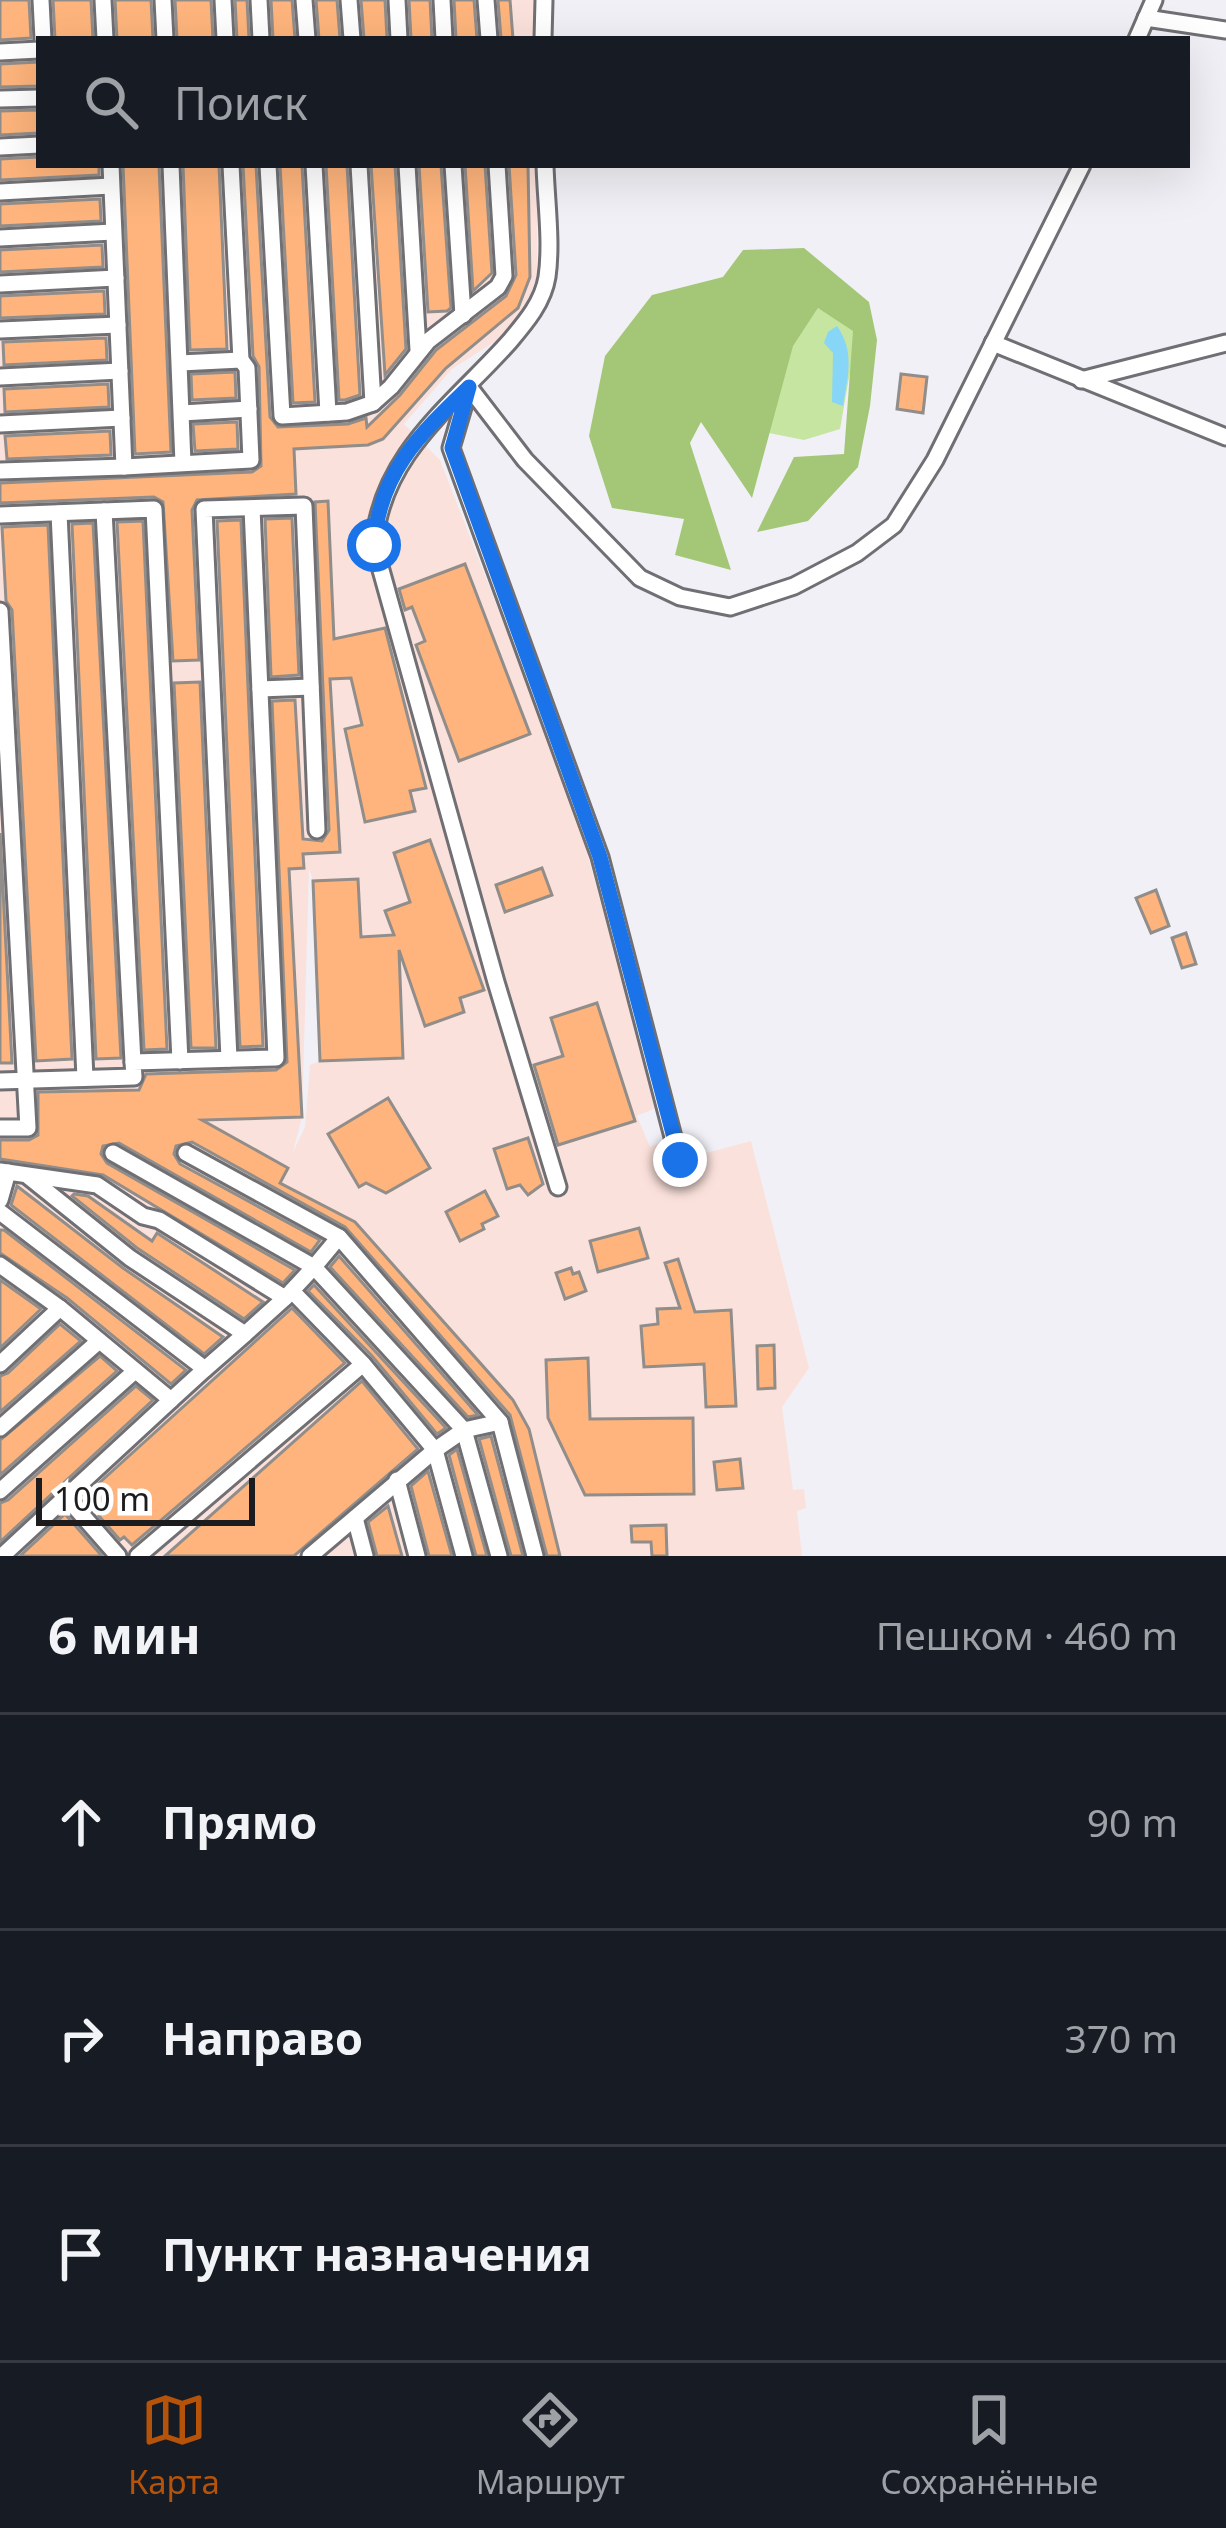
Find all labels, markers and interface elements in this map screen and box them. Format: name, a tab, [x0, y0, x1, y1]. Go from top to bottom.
search box	[36, 36, 1190, 168]
icon: search	[78, 69, 144, 135]
text: Поиск	[174, 72, 308, 133]
route start	[347, 518, 401, 572]
route end	[653, 1133, 707, 1187]
scale bar	[36, 1472, 255, 1525]
text: 100 m	[54, 1476, 150, 1521]
text: 6 мин	[48, 1599, 201, 1669]
text: Пешком · 460 m	[876, 1608, 1178, 1661]
icon: ahead	[48, 1789, 114, 1855]
text: Прямо	[162, 1791, 317, 1852]
text: 90 m	[1087, 1795, 1178, 1848]
icon: right	[48, 2005, 114, 2071]
text: Направо	[162, 2007, 363, 2068]
text: 370 m	[1064, 2011, 1178, 2064]
icon: arrive	[48, 2221, 114, 2287]
text: Пункт назначения	[162, 2223, 592, 2284]
tab: Карта	[128, 2387, 220, 2504]
tab: Маршрут	[476, 2387, 625, 2504]
tab: Сохранённые	[881, 2387, 1098, 2504]

